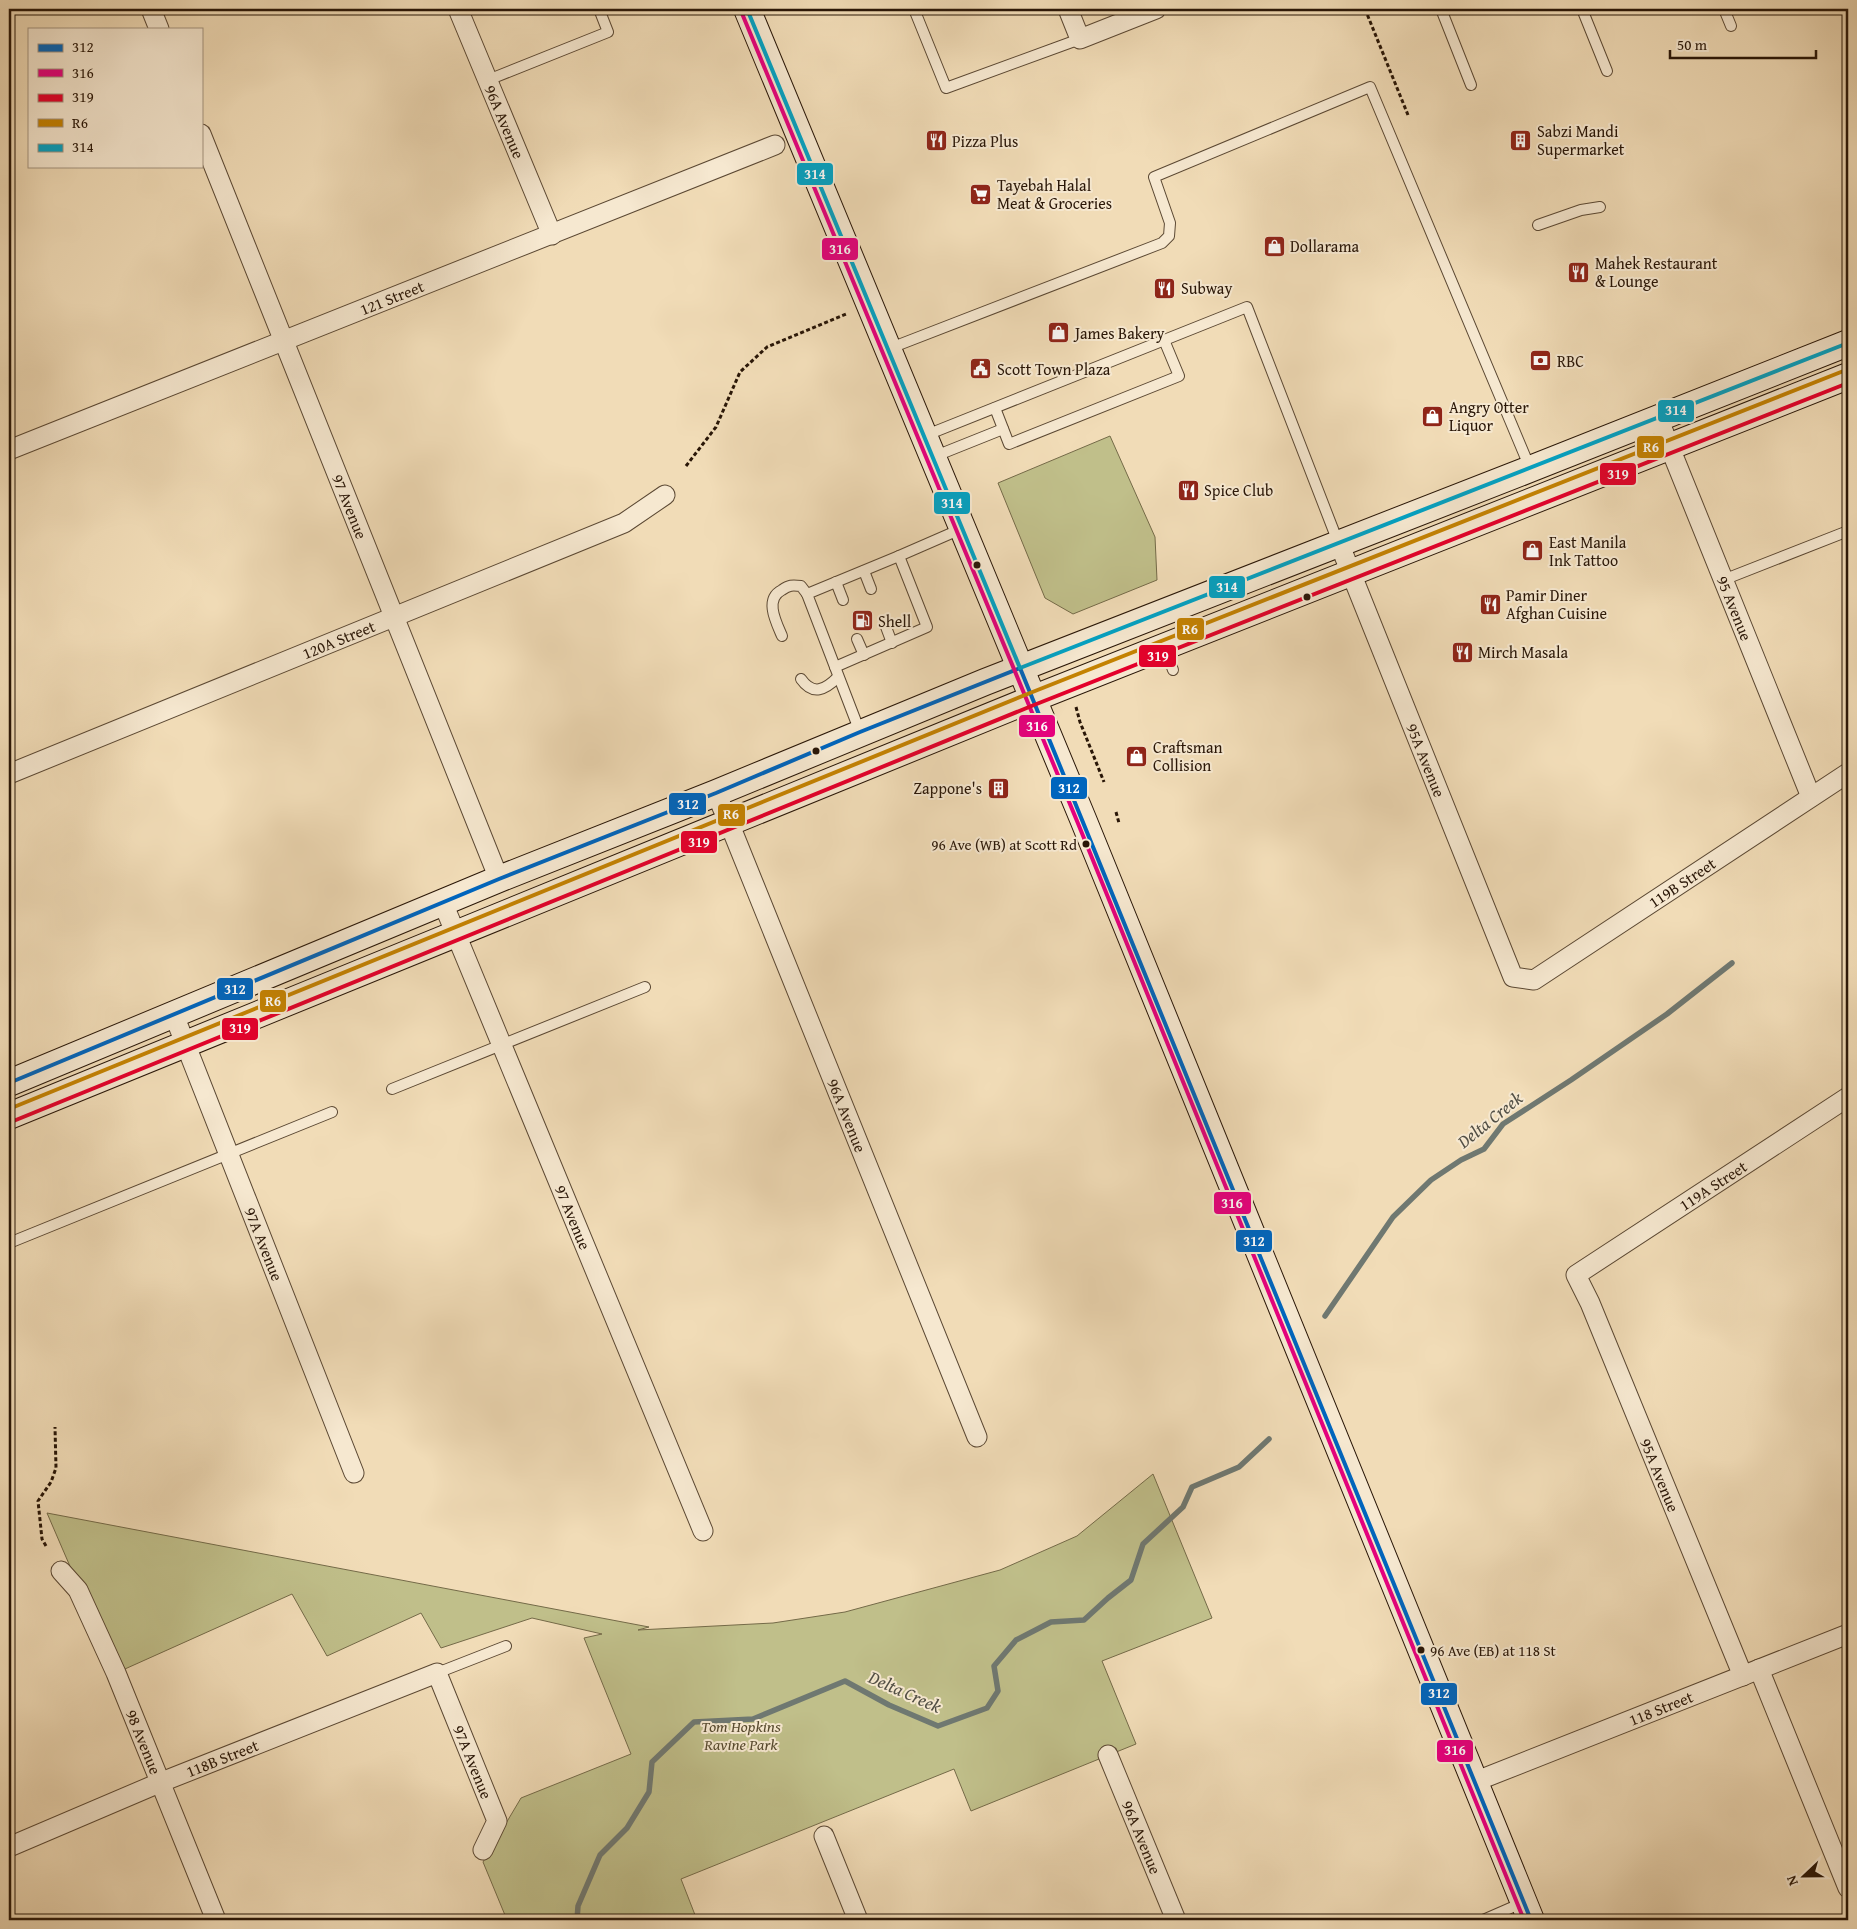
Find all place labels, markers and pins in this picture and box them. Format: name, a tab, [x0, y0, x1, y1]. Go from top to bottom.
place label: Sabzi Mandi Supermarket	[1537, 119, 1625, 161]
building icon: Sabzi Mandi Supermarket	[1509, 128, 1533, 152]
restaurant icon: Pizza Plus	[924, 129, 948, 153]
place label: Pizza Plus	[952, 129, 1018, 153]
place label: Tayebah Halal Meat & Groceries	[997, 173, 1112, 215]
supermarket icon: Tayebah Halal Meat & Groceries	[969, 182, 993, 206]
shop icon: Dollarama	[1262, 234, 1286, 258]
place label: Dollarama	[1290, 234, 1360, 258]
place label: Mahek Restaurant & Lounge	[1595, 251, 1718, 293]
restaurant icon: Mahek Restaurant & Lounge	[1567, 260, 1591, 284]
restaurant icon: Subway	[1153, 276, 1177, 300]
place label: Subway	[1181, 276, 1232, 300]
shop icon: James Bakery	[1047, 321, 1071, 345]
place label: James Bakery	[1073, 321, 1165, 345]
bank icon: RBC	[1529, 349, 1553, 373]
place label: RBC	[1557, 349, 1584, 373]
public building icon: Scott Town Plaza	[969, 357, 993, 381]
place label: Scott Town Plaza	[997, 357, 1111, 381]
place label: Angry Otter Liquor	[1449, 395, 1529, 437]
shop icon: Angry Otter Liquor	[1421, 404, 1445, 428]
restaurant icon: Spice Club	[1176, 478, 1200, 502]
place label: Spice Club	[1204, 478, 1273, 502]
place label: East Manila Ink Tattoo	[1549, 530, 1627, 572]
shop icon: East Manila Ink Tattoo	[1521, 539, 1545, 563]
unlabelled marker	[972, 560, 982, 570]
place label: Pamir Diner Afghan Cuisine	[1506, 583, 1607, 625]
unlabelled marker	[1302, 592, 1312, 602]
restaurant icon: Pamir Diner Afghan Cuisine	[1478, 592, 1502, 616]
fuel station icon: Shell	[850, 609, 874, 633]
place label: Shell	[878, 609, 912, 633]
restaurant icon: Mirch Masala	[1450, 640, 1474, 664]
place label: Mirch Masala	[1478, 640, 1568, 664]
place label: Craftsman Collision	[1153, 735, 1222, 777]
shop icon: Craftsman Collision	[1125, 744, 1149, 768]
unlabelled marker	[811, 746, 821, 756]
place label: Zappone's	[914, 776, 982, 800]
building icon: Zappone's	[986, 776, 1010, 800]
place label: 96 Ave (WB) at Scott Rd	[931, 834, 1077, 855]
marker: 96 Ave (WB) at Scott Rd	[1081, 839, 1091, 849]
place label: 96 Ave (EB) at 118 St	[1430, 1640, 1557, 1661]
marker: 96 Ave (EB) at 118 St	[1416, 1645, 1426, 1655]

